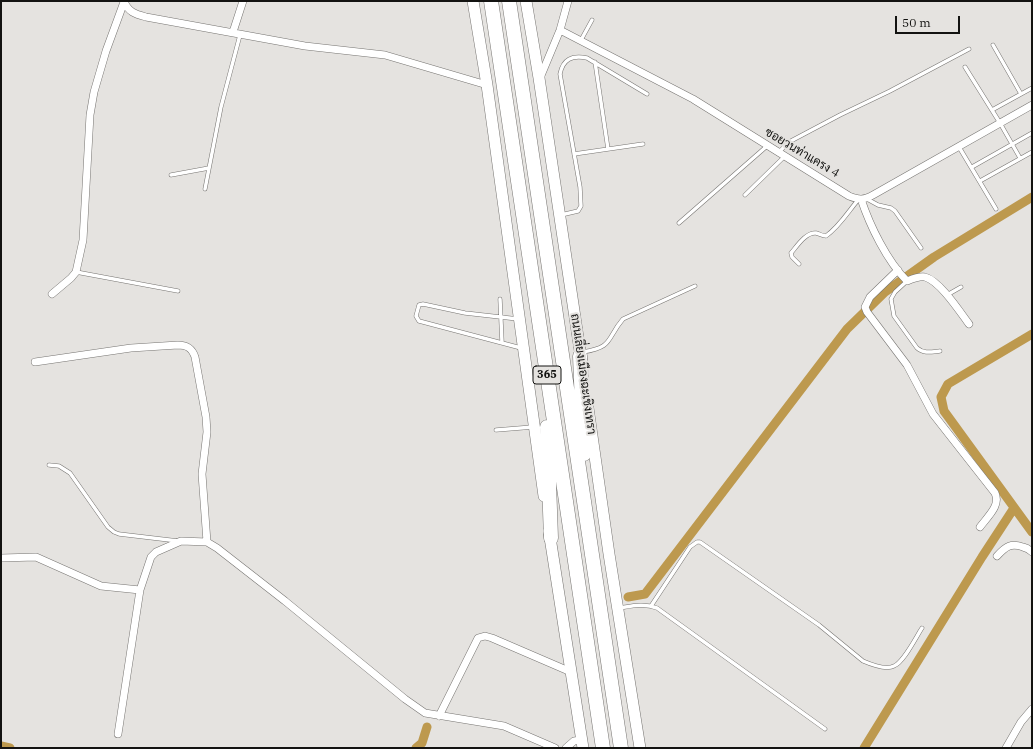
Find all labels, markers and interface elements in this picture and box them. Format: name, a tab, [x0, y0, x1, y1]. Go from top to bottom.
scale bar	[897, 8, 962, 34]
text: 50 m	[902, 15, 931, 30]
street label: ซอยวนท่าแครง 4	[762, 125, 842, 181]
street label: ถนนเลี่ยงเมืองฉะเชิงเทรา	[567, 313, 599, 435]
road number: 365	[533, 366, 561, 384]

